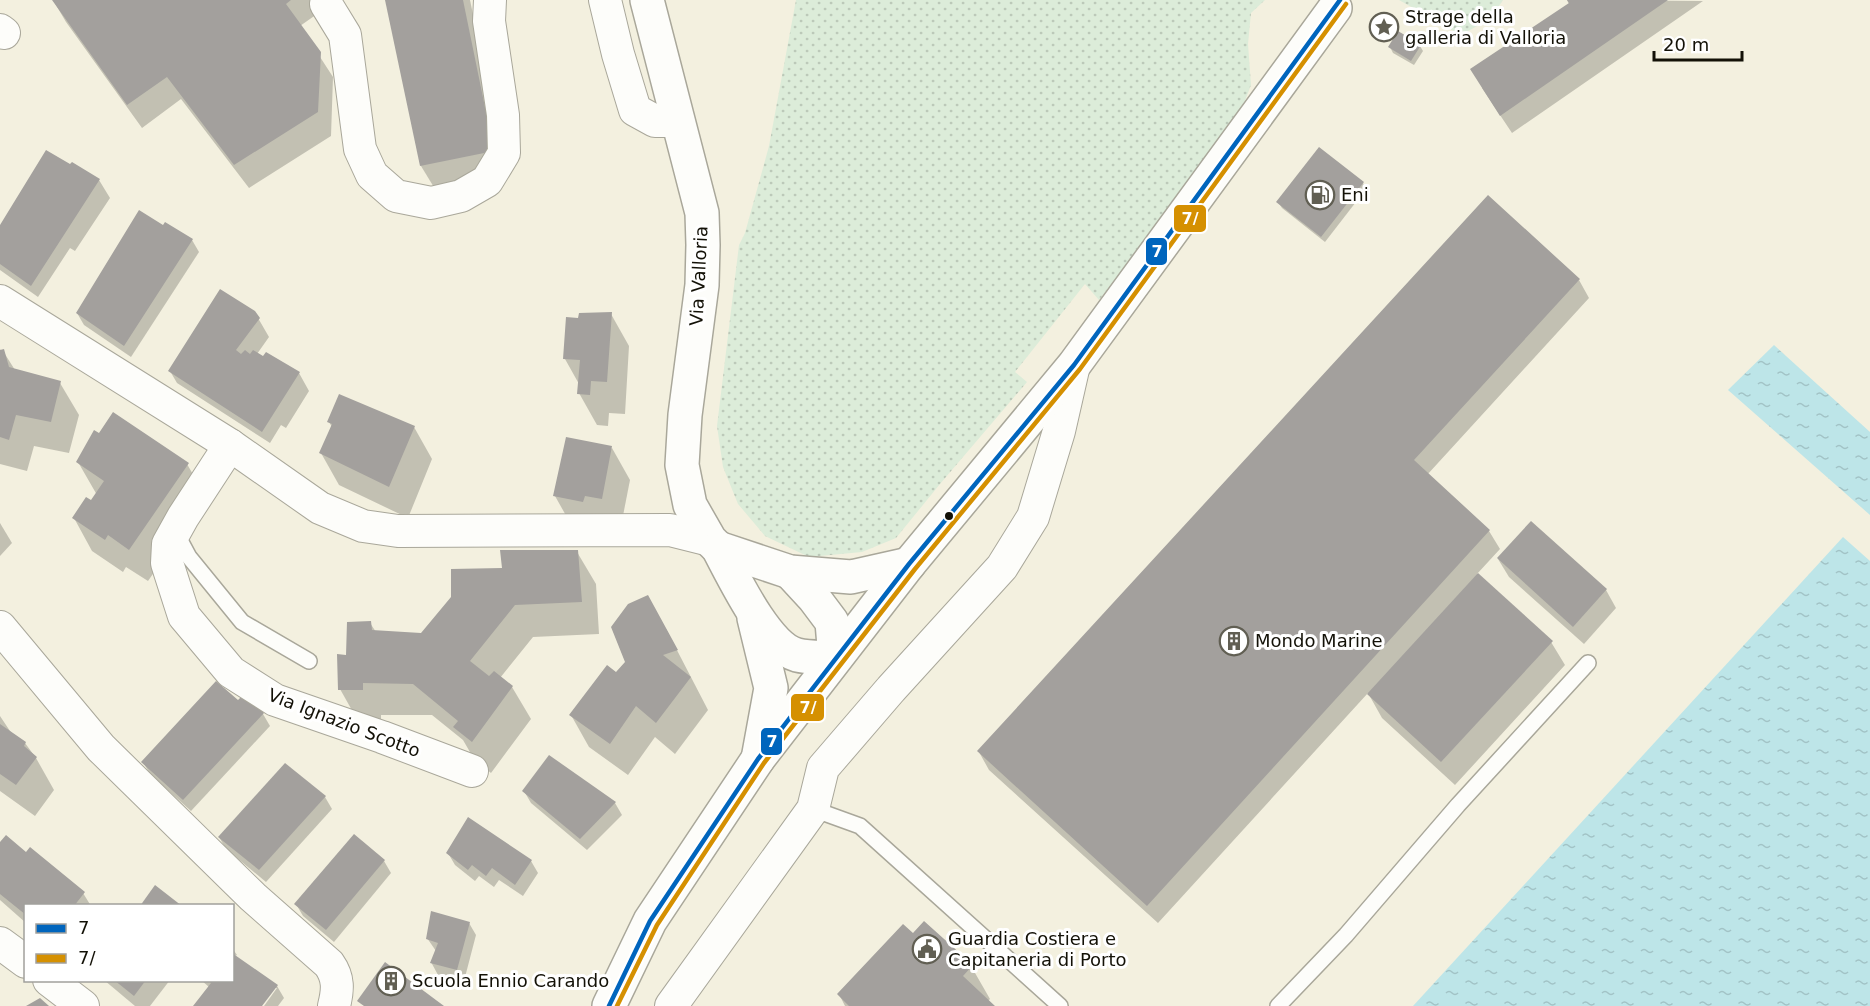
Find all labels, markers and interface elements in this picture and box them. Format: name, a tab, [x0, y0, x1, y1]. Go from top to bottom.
place label: Strage della galleria di Valloria	[1405, 6, 1566, 48]
place icon: Strage della galleria di Valloria	[1368, 11, 1400, 43]
scale bar	[1654, 24, 1742, 62]
text: 20 m	[1663, 34, 1709, 55]
fuel station icon: Eni	[1304, 179, 1336, 211]
place label: Eni	[1341, 184, 1369, 205]
line badge: 7/	[1173, 204, 1207, 233]
text: 7/	[1182, 209, 1199, 228]
street label: Via Valloria	[685, 225, 712, 326]
line badge: 7	[1145, 237, 1168, 266]
text: 7	[1151, 242, 1163, 261]
unlabelled marker	[943, 510, 955, 522]
building icon: Mondo Marine	[1218, 625, 1250, 657]
place label: Mondo Marine	[1255, 630, 1383, 651]
street label: Via Ignazio Scotto	[265, 684, 423, 761]
line badge: 7/	[790, 693, 825, 722]
text: 7/	[800, 698, 817, 717]
line badge: 7	[760, 727, 783, 756]
text: 7	[766, 732, 778, 751]
legend	[24, 904, 234, 982]
text: 7	[78, 917, 89, 938]
place label: Guardia Costiera e Capitaneria di Porto	[948, 928, 1127, 970]
public building icon: Guardia Costiera e Capitaneria di Porto	[911, 933, 943, 965]
text: 7/	[78, 947, 96, 968]
building icon: Scuola Ennio Carando	[375, 965, 407, 997]
place label: Scuola Ennio Carando	[412, 970, 609, 991]

